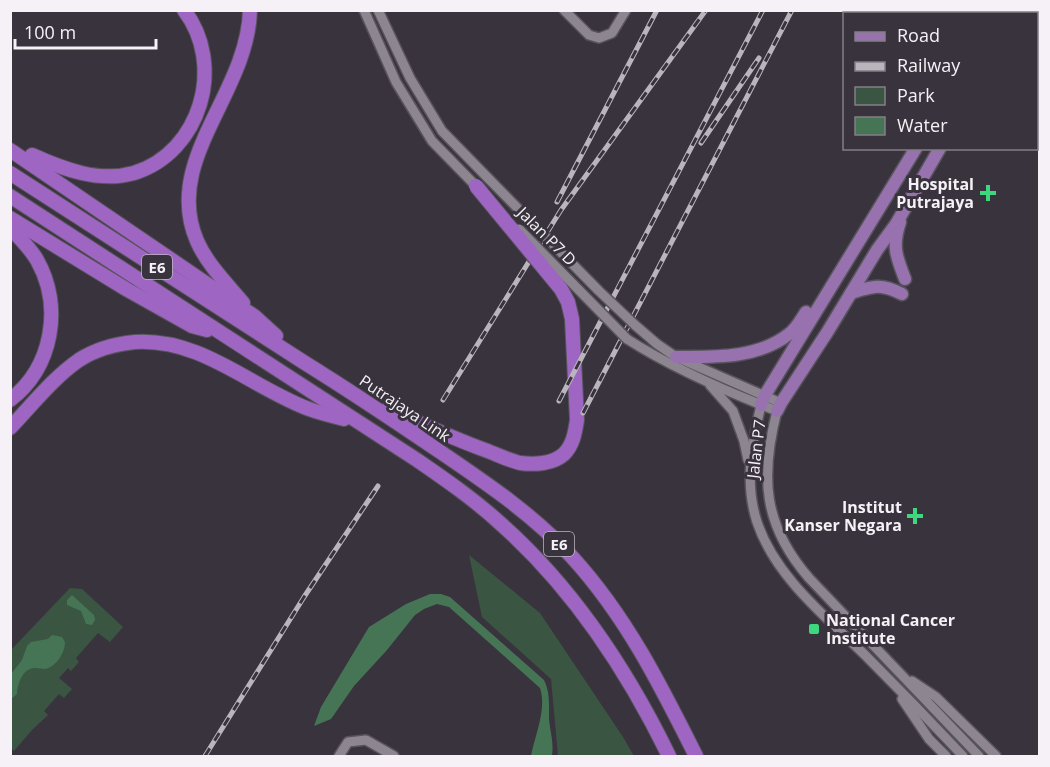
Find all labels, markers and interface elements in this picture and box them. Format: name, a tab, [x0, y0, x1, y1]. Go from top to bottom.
scale bar	[15, 12, 156, 50]
legend	[843, 12, 1038, 150]
text: 100 m	[24, 20, 76, 44]
text: Road	[897, 23, 940, 47]
text: Railway	[897, 53, 961, 77]
text: Park	[897, 83, 935, 107]
text: Water	[897, 113, 948, 137]
place label: Hospital Putrajaya	[896, 173, 974, 213]
marker: Hospital Putrajaya	[979, 184, 997, 202]
street label: Jalan P7 D	[511, 200, 581, 270]
road number: E6	[142, 255, 172, 279]
street label: Putrajaya Link	[355, 369, 455, 447]
street label: Jalan P7	[741, 418, 771, 482]
place label: Institut Kanser Negara	[784, 496, 902, 536]
marker: Institut Kanser Negara	[906, 507, 924, 525]
road number: E6	[544, 532, 574, 556]
place label: National Cancer Institute	[826, 609, 955, 649]
marker: National Cancer Institute	[807, 622, 821, 636]

